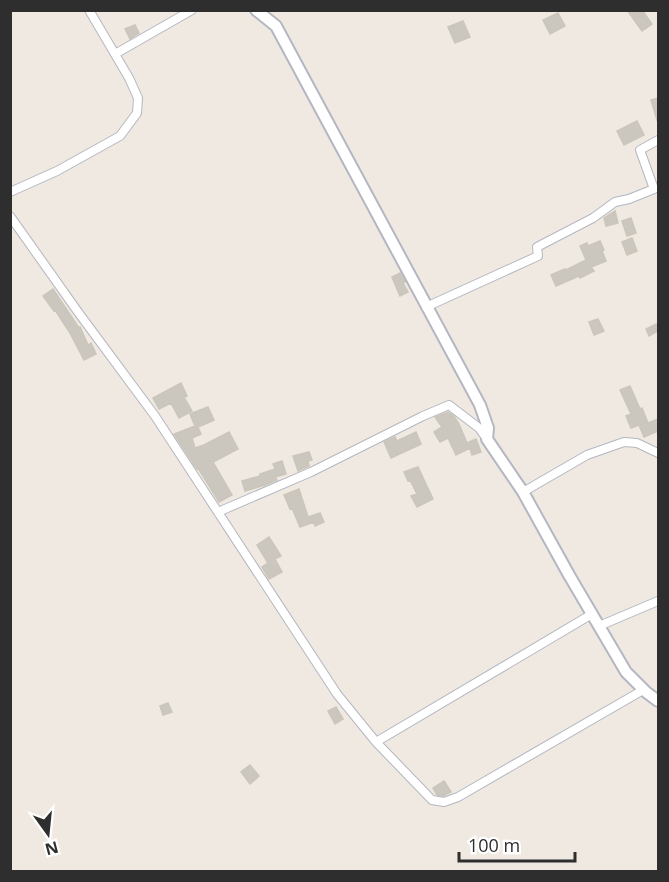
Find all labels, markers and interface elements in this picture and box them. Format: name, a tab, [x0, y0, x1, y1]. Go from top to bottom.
north arrow	[18, 804, 78, 864]
scale bar	[459, 825, 574, 863]
text: 100 m	[468, 833, 520, 857]
text: N	[43, 836, 61, 861]

